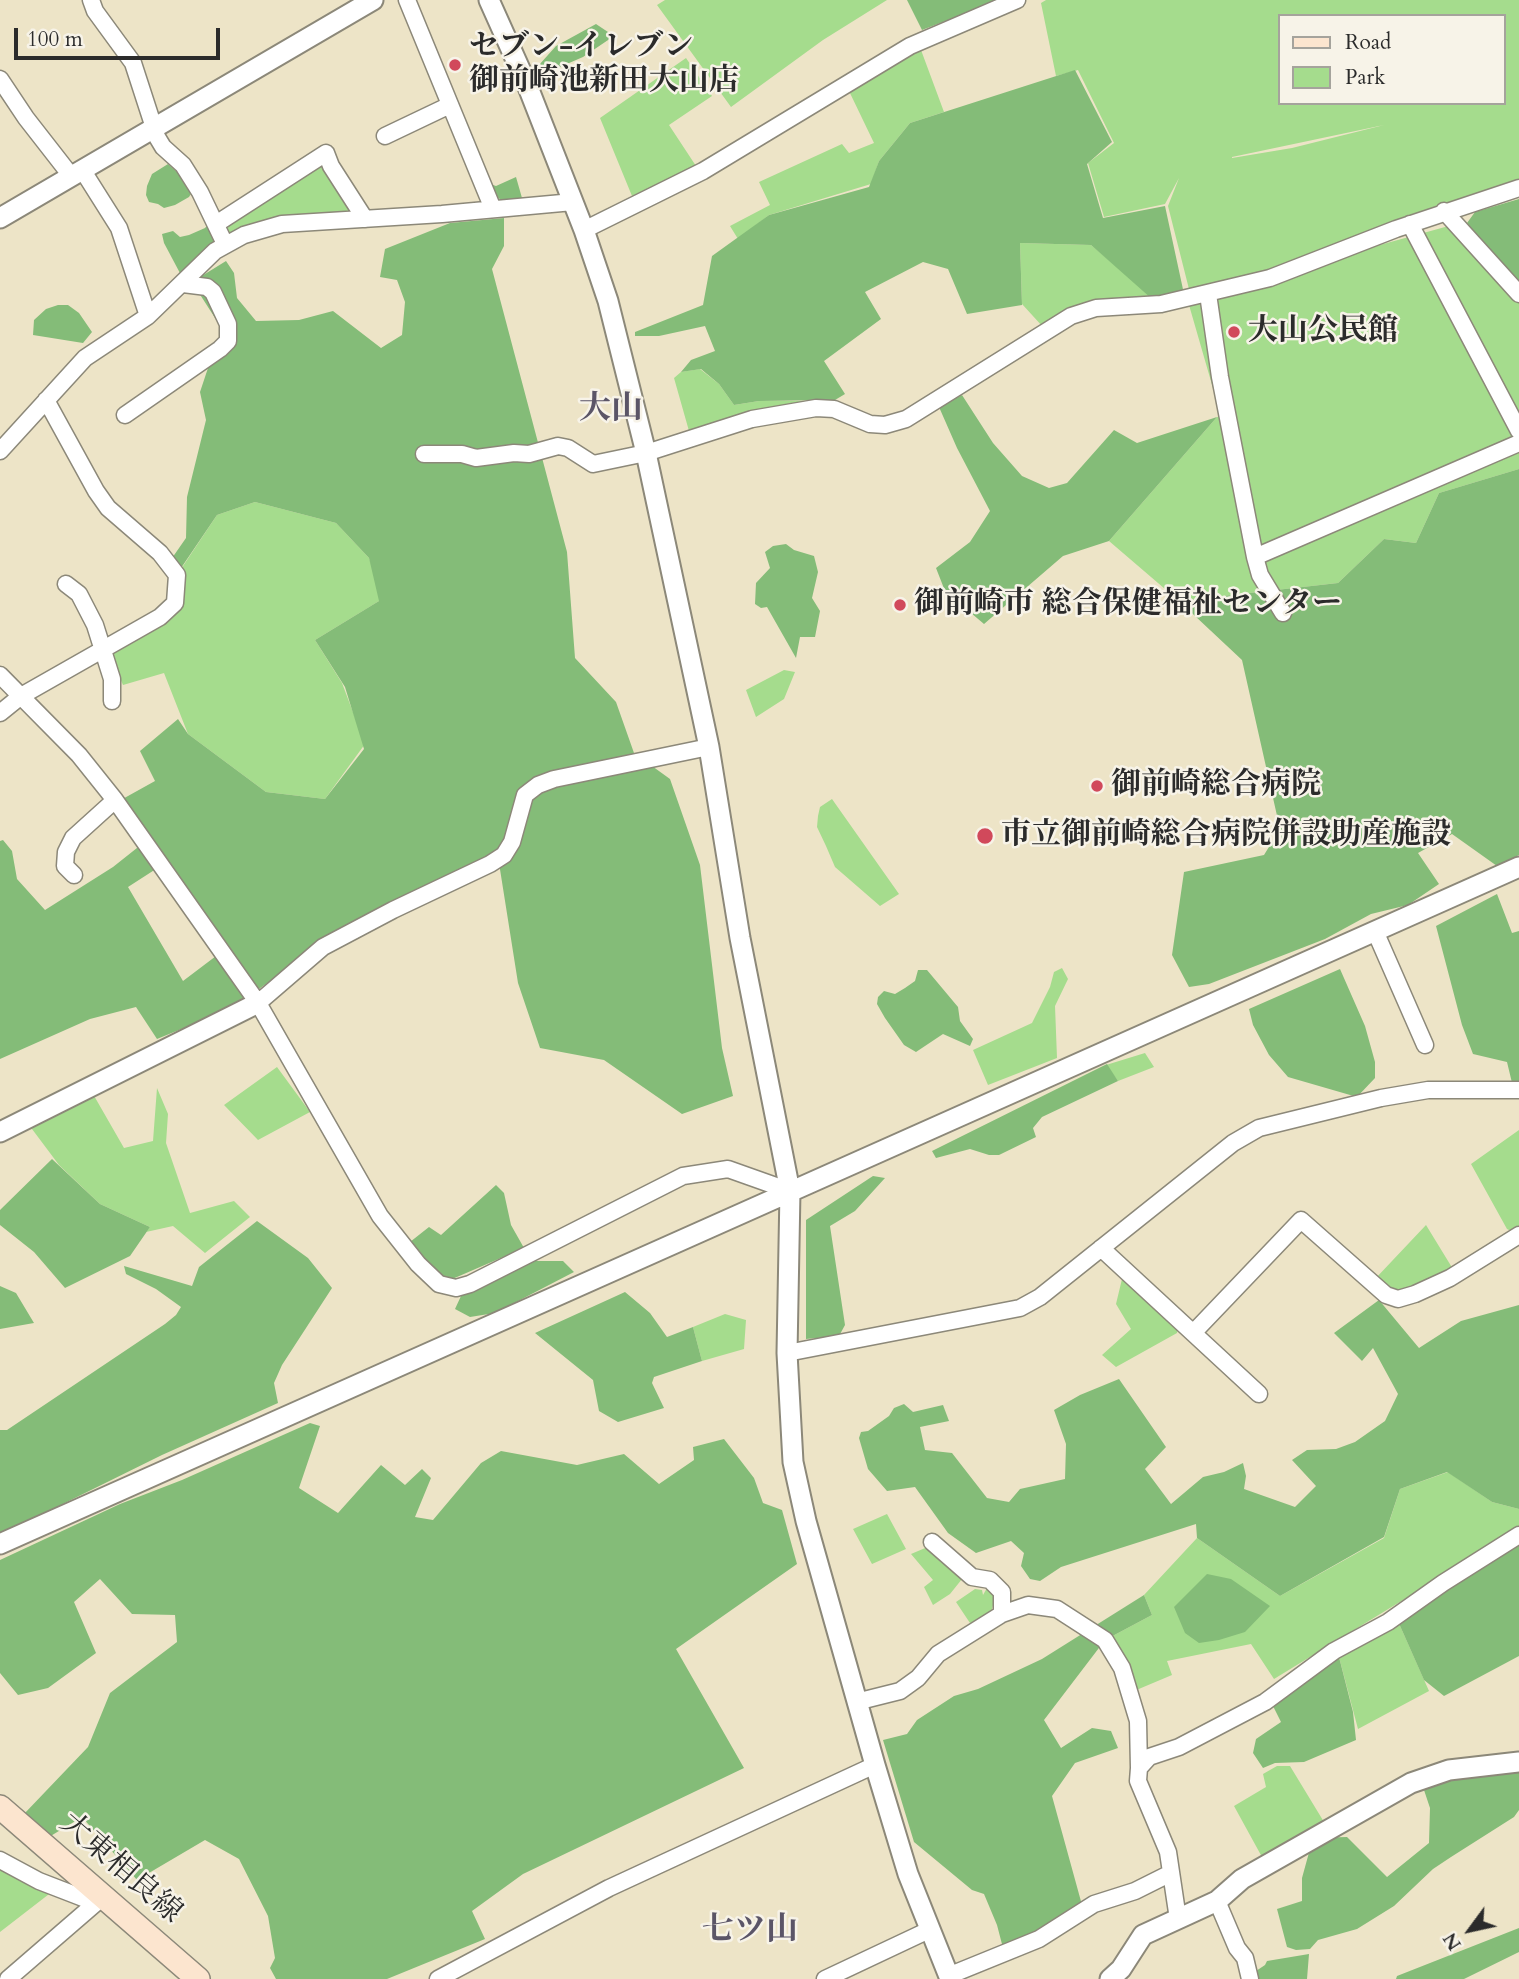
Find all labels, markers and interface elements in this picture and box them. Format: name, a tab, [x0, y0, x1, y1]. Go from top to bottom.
scale bar	[18, 14, 224, 58]
legend	[1278, 14, 1505, 105]
text: 100 m	[27, 25, 83, 54]
text: Road	[1345, 28, 1391, 57]
place label: セブン‐イレブン 御前崎池新田大山店	[469, 30, 739, 100]
marker: セブン‐イレブン 御前崎池新田大山店	[447, 57, 463, 73]
text: Park	[1345, 63, 1385, 92]
place label: 大山公民館	[1248, 314, 1398, 350]
marker: 大山公民館	[1226, 324, 1242, 340]
district label: 大山	[579, 392, 643, 430]
place label: 御前崎市 総合保健福祉センター	[914, 587, 1342, 623]
marker: 御前崎市 総合保健福祉センター	[892, 597, 908, 613]
place label: 御前崎総合病院	[1111, 768, 1321, 804]
marker: 御前崎総合病院	[1089, 778, 1105, 794]
place label: 市立御前崎総合病院併設助産施設	[1001, 818, 1451, 854]
marker: 市立御前崎総合病院併設助産施設	[975, 826, 995, 846]
street label: 大東相良線	[52, 1806, 188, 1932]
north arrow	[1435, 1895, 1505, 1965]
district label: 七ツ山	[702, 1913, 798, 1951]
text: N	[1437, 1927, 1468, 1955]

